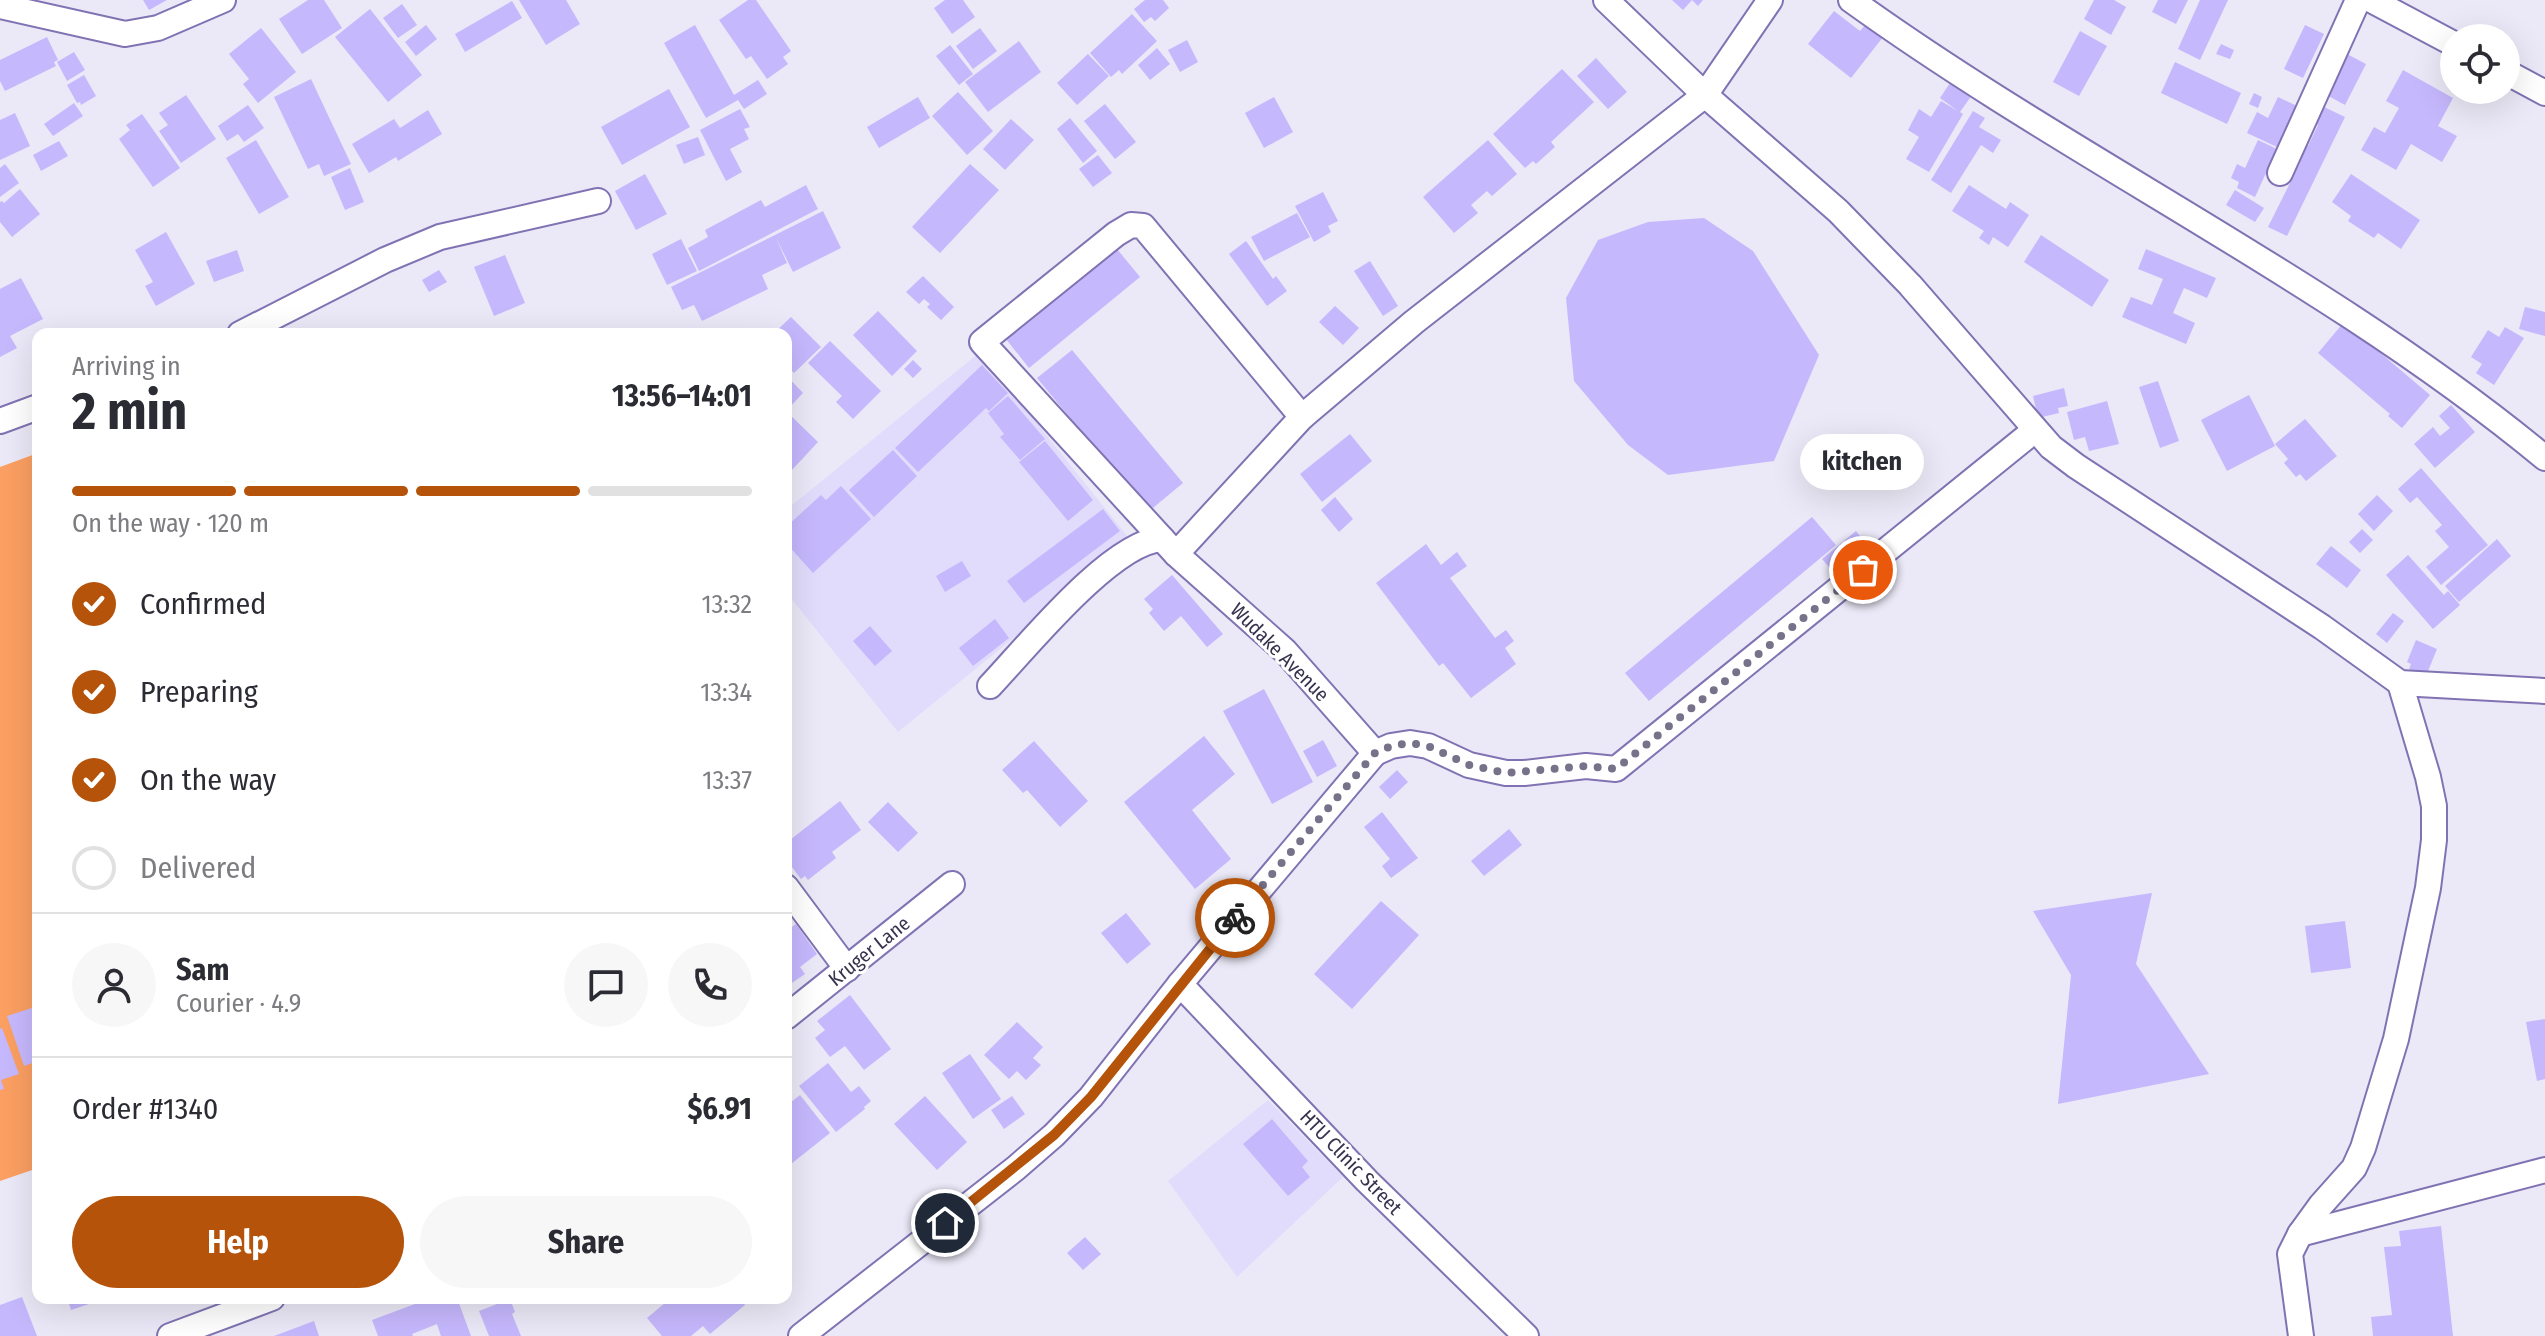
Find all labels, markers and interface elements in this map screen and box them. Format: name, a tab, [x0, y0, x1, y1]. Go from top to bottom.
map controls	[2440, 24, 2520, 104]
button: locate	[2440, 24, 2520, 104]
text: Arriving in	[72, 351, 181, 382]
text: 13:56–14:01	[612, 378, 752, 414]
text: 2 min	[72, 380, 187, 443]
callout: kitchen	[1801, 434, 1925, 490]
text: kitchen	[1822, 446, 1902, 477]
text: On the way · 120 m	[72, 508, 269, 539]
pin	[1829, 536, 1897, 604]
icon: bag	[1841, 548, 1885, 592]
icon: check	[72, 582, 116, 626]
text: Confirmed	[140, 586, 266, 622]
text: 13:32	[701, 589, 752, 620]
street label: Wudake Avenue	[1226, 598, 1334, 706]
icon: check	[72, 670, 116, 714]
text: Preparing	[140, 674, 258, 710]
text: 13:34	[700, 677, 752, 708]
icon: check	[72, 758, 116, 802]
text: On the way	[140, 762, 276, 798]
text: 13:37	[702, 765, 752, 796]
text: Delivered	[140, 850, 256, 886]
courier	[1195, 878, 1275, 958]
icon: bike	[1213, 896, 1257, 940]
street label: Kruger Lane	[824, 911, 914, 991]
button: person	[72, 943, 156, 1027]
button: chat	[564, 943, 648, 1027]
button: phone	[668, 943, 752, 1027]
text: Sam	[176, 952, 229, 988]
text: Courier · 4.9	[176, 988, 301, 1019]
text: Order #1340	[72, 1091, 218, 1127]
text: $6.91	[687, 1091, 752, 1127]
street label: HTU Clinic Street	[1295, 1105, 1407, 1220]
pin	[911, 1189, 979, 1257]
button: Help	[72, 1196, 404, 1288]
button: Share	[420, 1196, 752, 1288]
icon: home	[923, 1201, 967, 1245]

